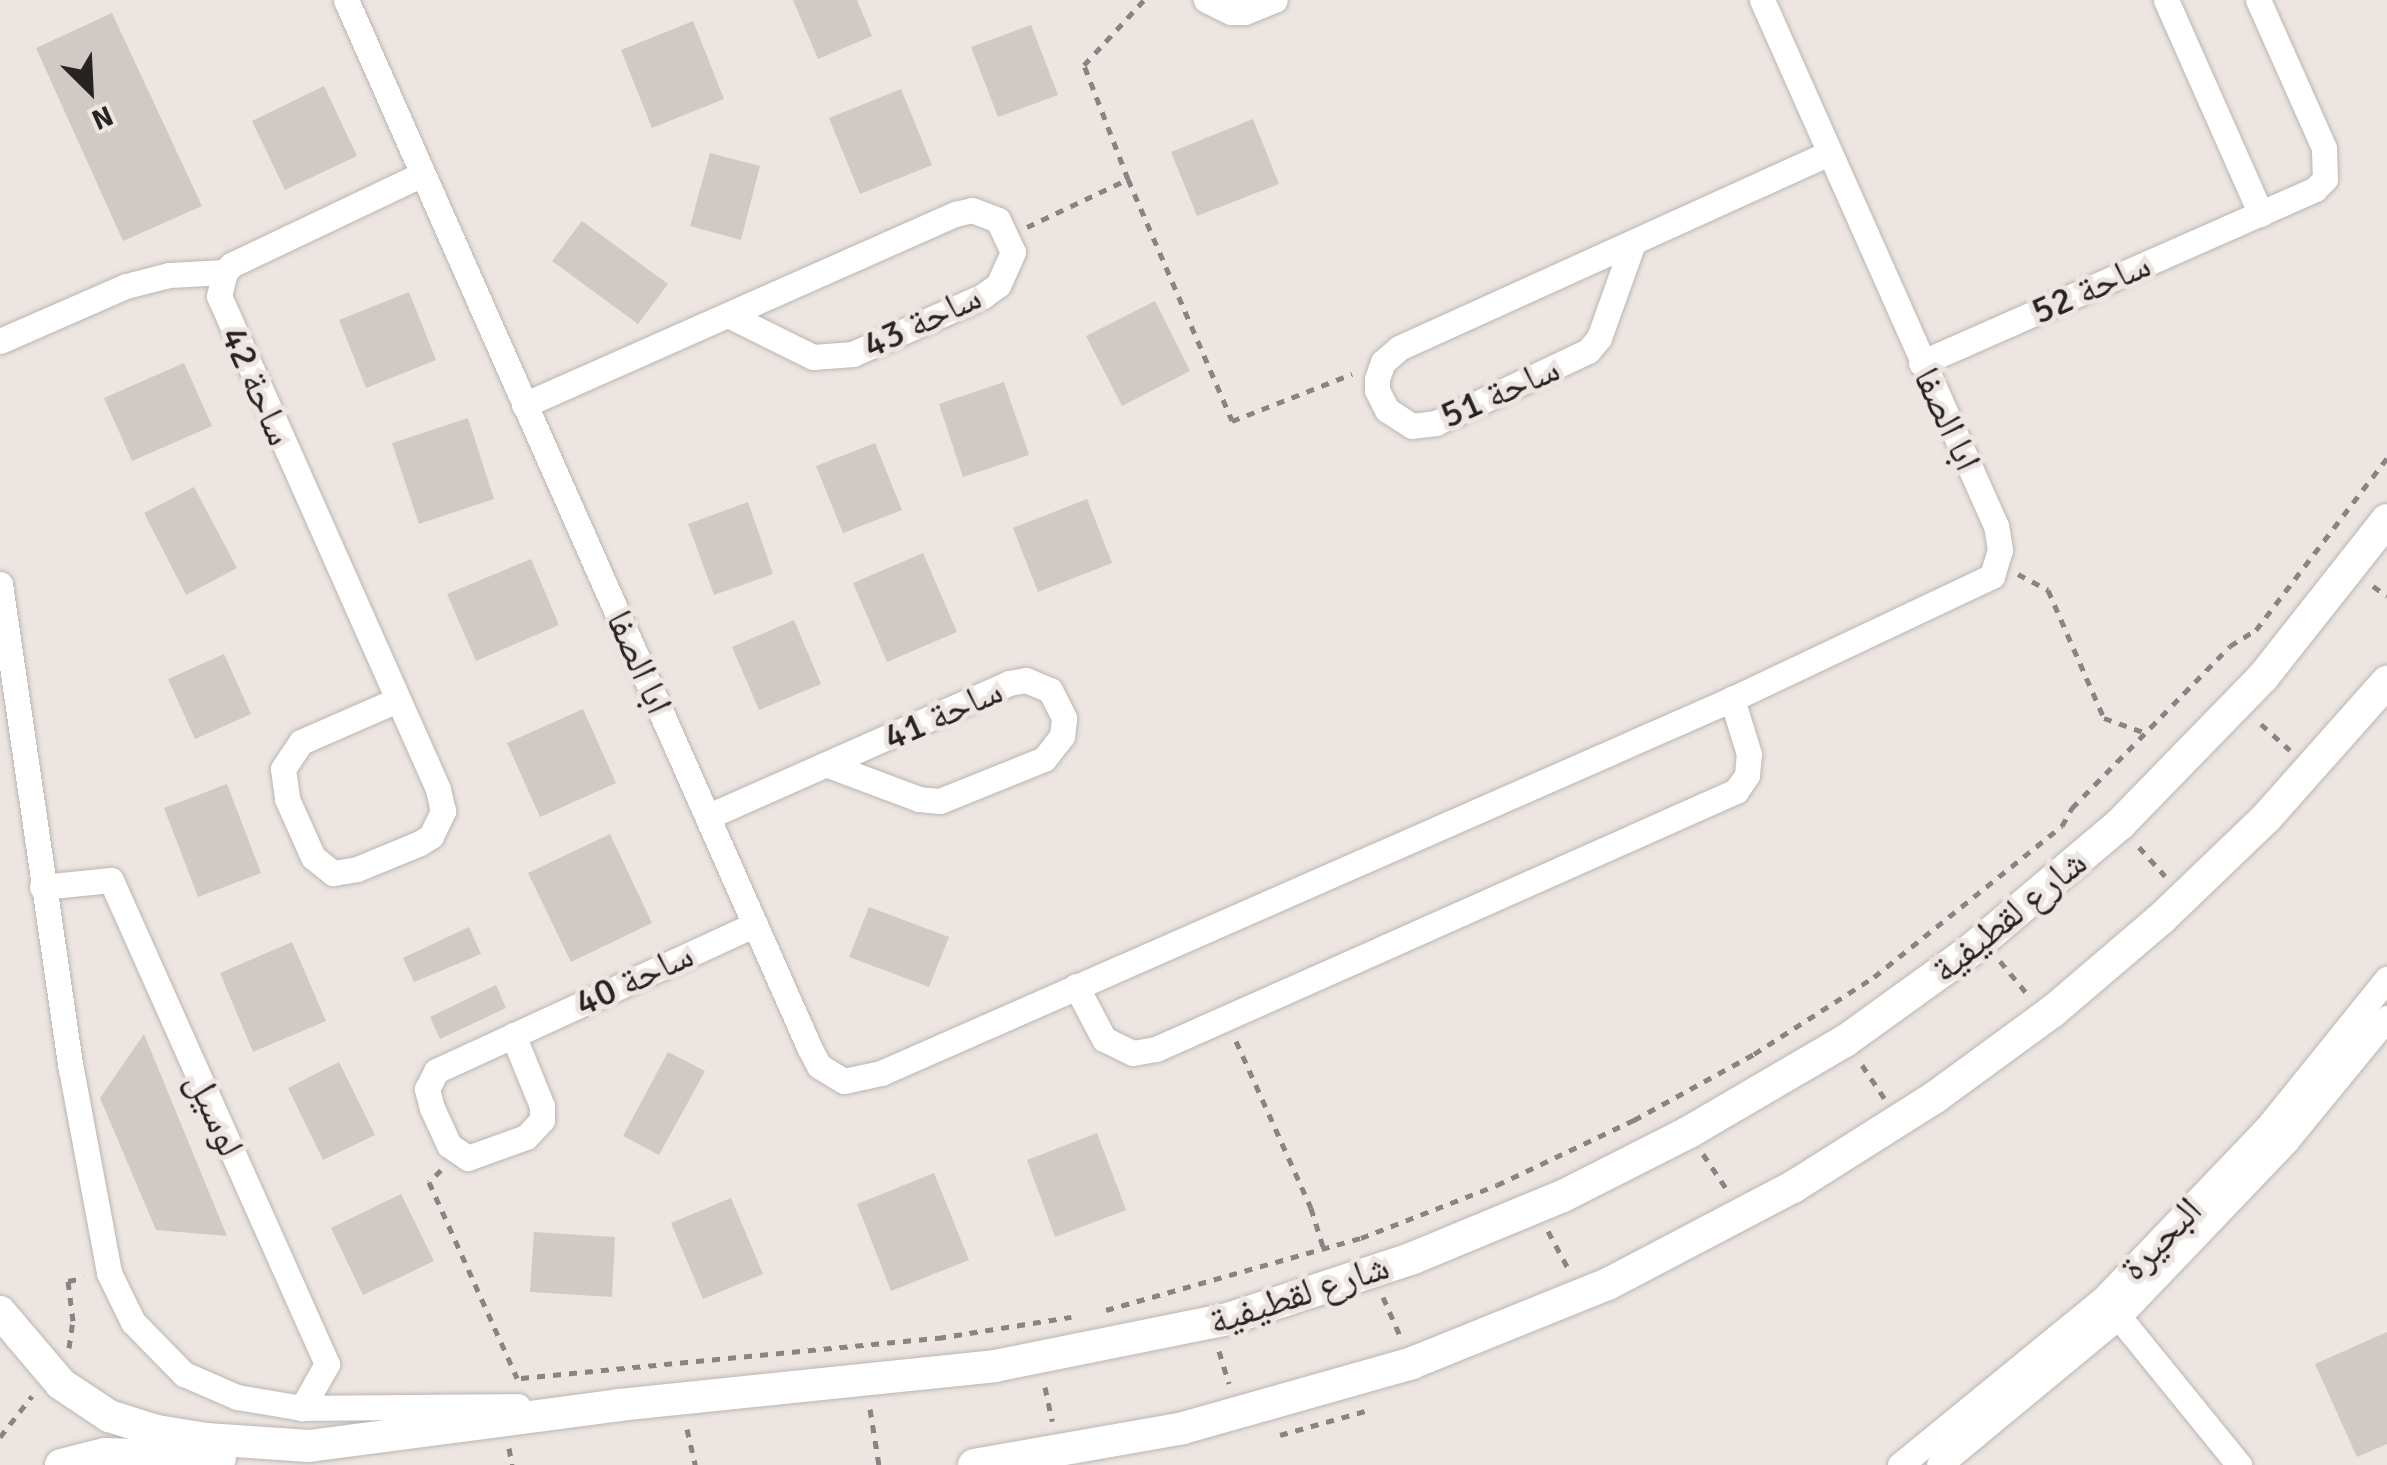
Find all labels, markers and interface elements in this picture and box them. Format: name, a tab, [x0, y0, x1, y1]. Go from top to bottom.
north arrow	[40, 40, 140, 140]
text: N	[86, 98, 118, 137]
street label: ساحة 52	[2024, 242, 2158, 334]
street label: ساحة 43	[856, 274, 988, 368]
street label: ساحة 42	[211, 319, 303, 453]
street label: ساحة 51	[1433, 346, 1567, 438]
street label: ابا الصفا	[1903, 360, 1991, 478]
street label: ابا الصفا	[596, 603, 682, 721]
street label: ساحة 41	[876, 668, 1010, 760]
street label: شارع لقطيفية	[1922, 840, 2096, 992]
street label: ساحة 40	[568, 932, 700, 1026]
street label: لوسيل	[176, 1065, 254, 1163]
street label: البحيرة	[2111, 1188, 2211, 1290]
street label: شارع لقطيفية	[1203, 1243, 1395, 1345]

